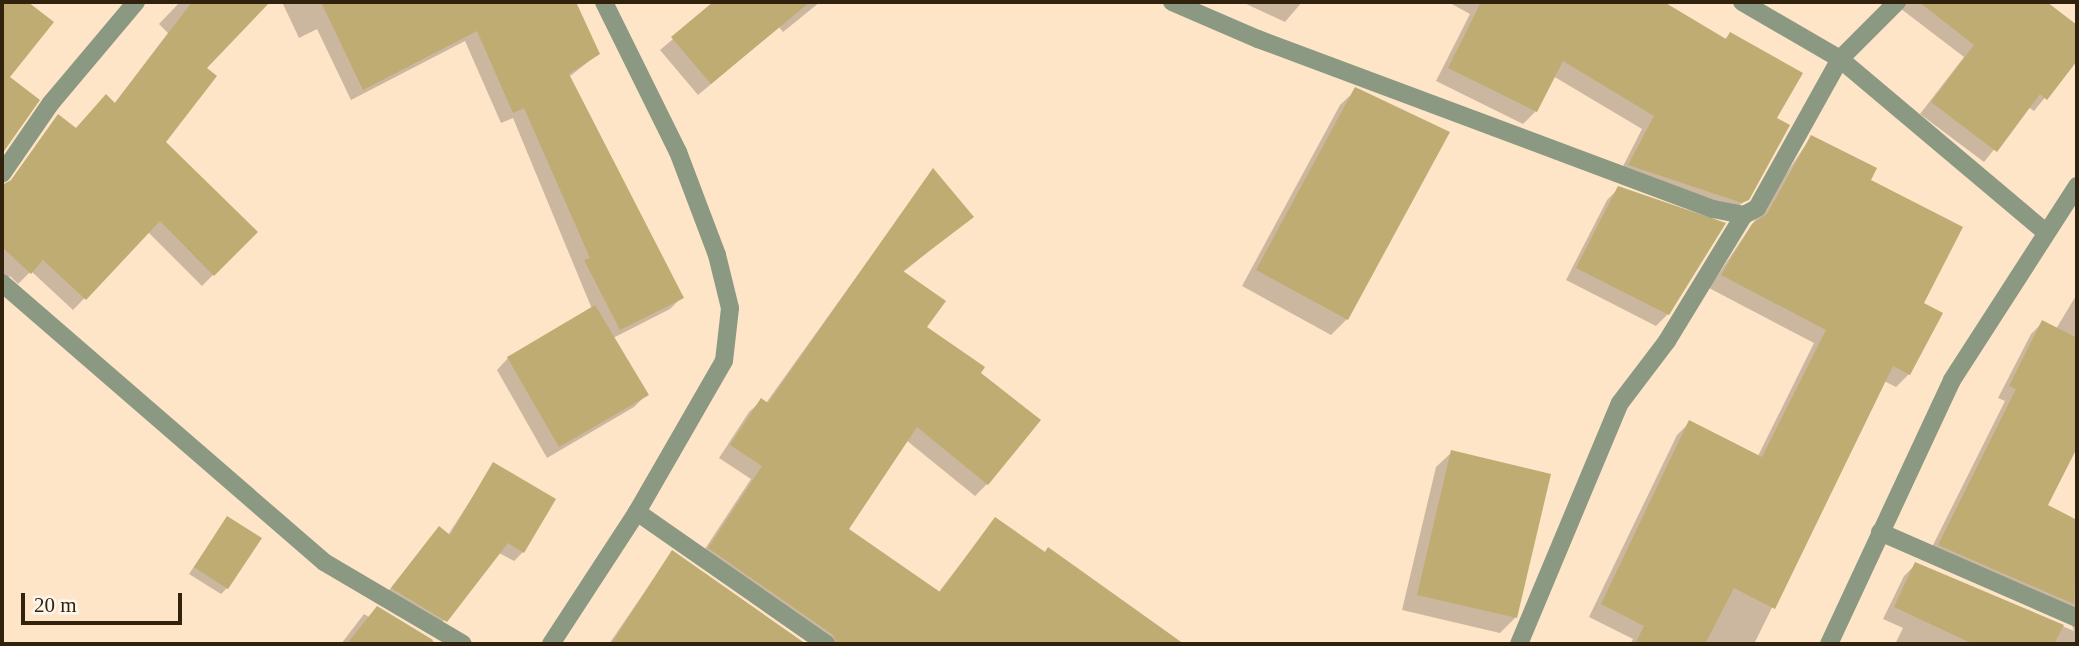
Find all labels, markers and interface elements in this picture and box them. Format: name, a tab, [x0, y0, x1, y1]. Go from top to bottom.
scale bar	[24, 580, 186, 624]
text: 20 m	[34, 593, 77, 617]

